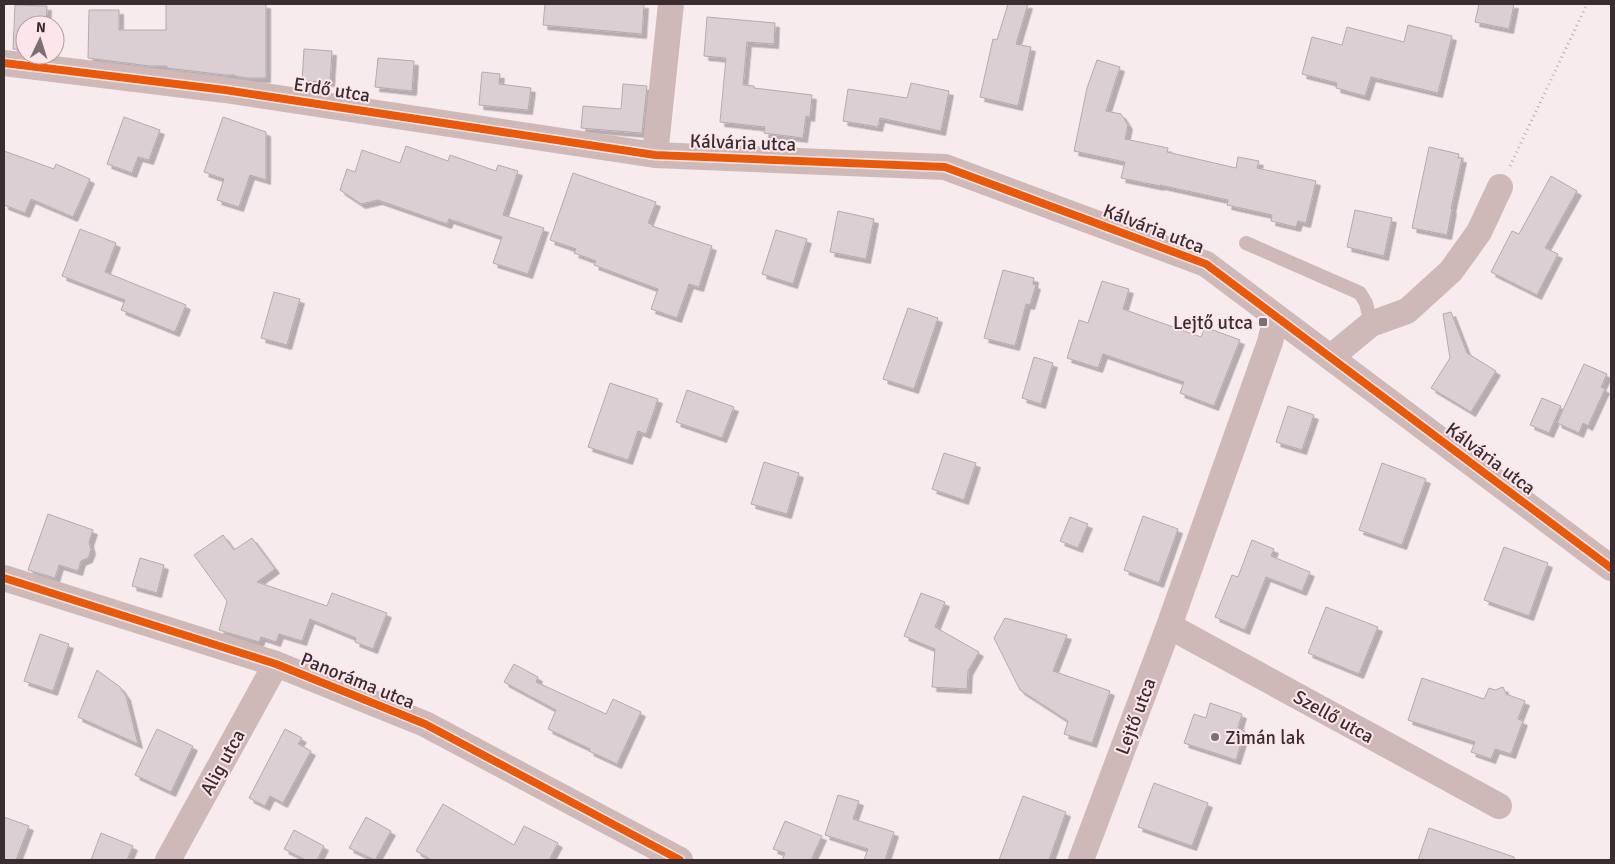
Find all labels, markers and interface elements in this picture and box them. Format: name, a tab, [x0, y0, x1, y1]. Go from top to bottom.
north arrow	[15, 15, 65, 65]
text: N	[35, 19, 46, 36]
street label: Erdő utca	[292, 72, 372, 108]
street label: Kálvária utca	[689, 129, 797, 157]
street label: Kálvária utca	[1100, 199, 1208, 259]
place label: Lejtő utca	[1173, 311, 1253, 335]
marker: Lejtő utca	[1257, 316, 1269, 328]
street label: Kálvária utca	[1441, 417, 1540, 500]
street label: Panoráma utca	[297, 647, 418, 715]
street label: Lejtő utca	[1110, 675, 1161, 758]
street label: Szellő utca	[1289, 685, 1378, 749]
street label: Alig utca	[195, 725, 251, 800]
place label: Zimán lak	[1225, 726, 1305, 750]
marker: Zimán lak	[1209, 731, 1221, 743]

